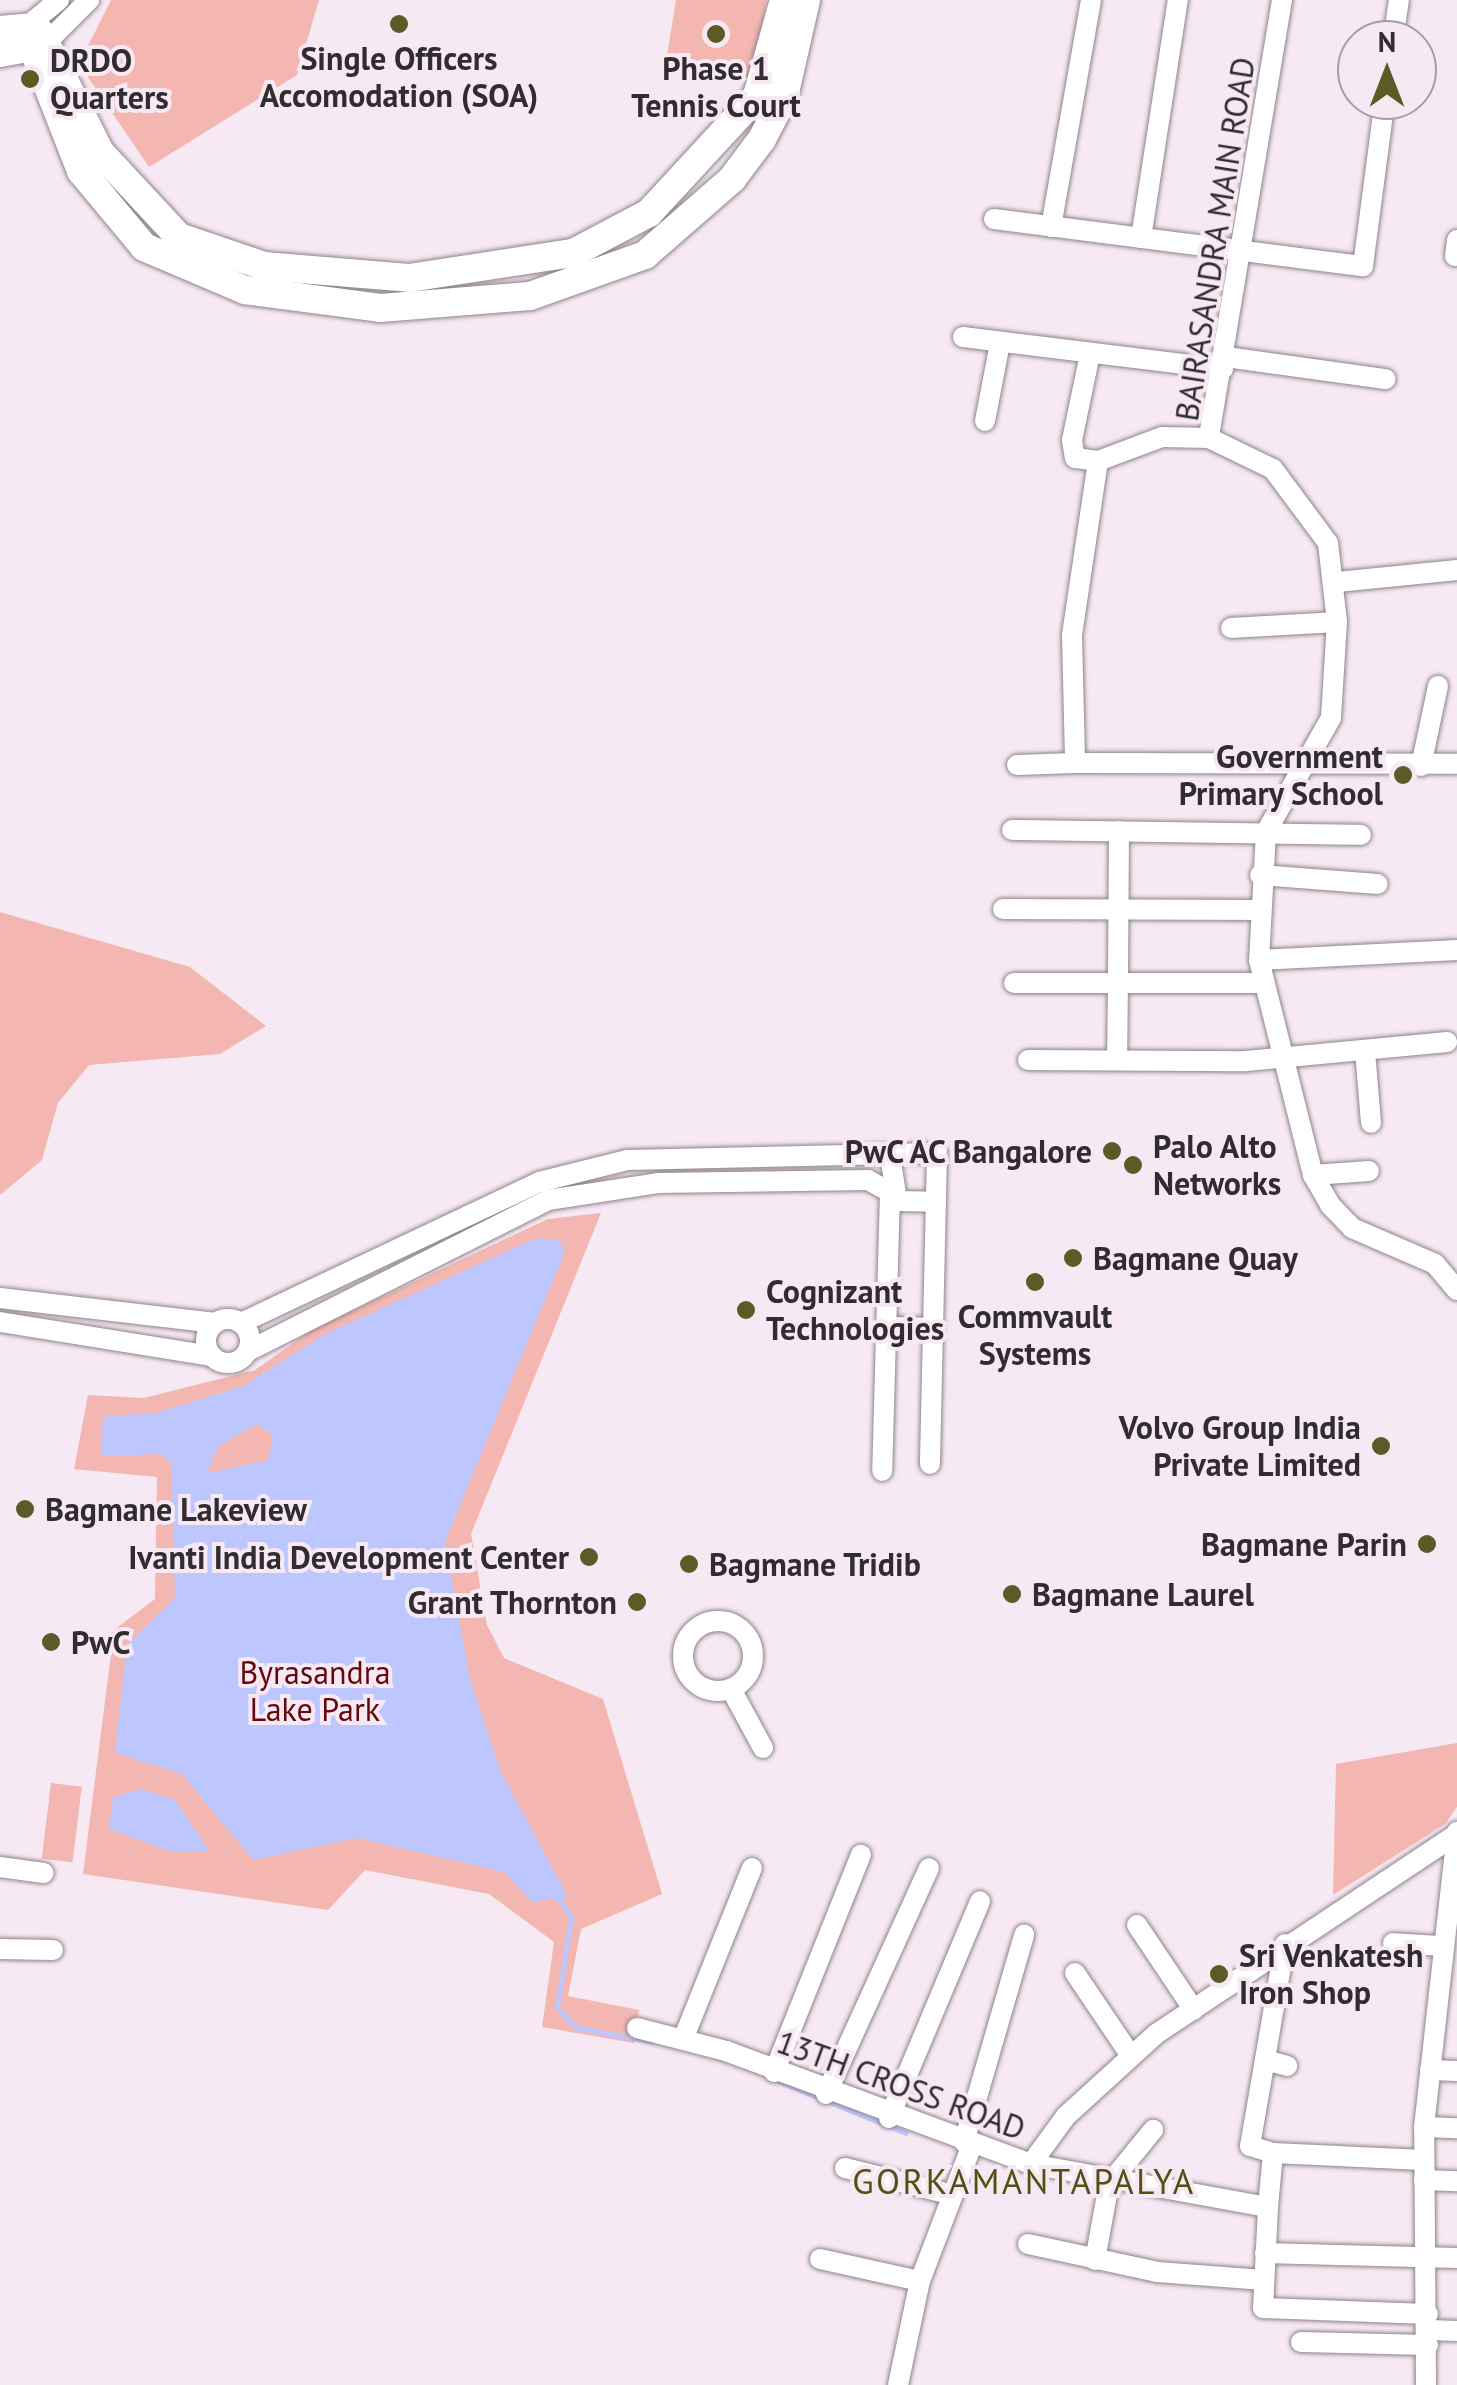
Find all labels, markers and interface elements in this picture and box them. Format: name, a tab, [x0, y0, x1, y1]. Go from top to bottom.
marker: Single Officers Accomodation (SOA)	[388, 13, 410, 35]
north arrow	[1337, 20, 1437, 120]
marker: Phase 1 Tennis Court	[705, 23, 727, 45]
text: N	[1378, 23, 1396, 60]
place label: Single Officers Accomodation (SOA)	[260, 40, 538, 115]
place label: DRDO Quarters	[50, 42, 169, 117]
place label: Phase 1 Tennis Court	[631, 50, 801, 125]
street label: BAIRASANDRA MAIN ROAD	[1167, 54, 1263, 424]
marker: DRDO Quarters	[19, 68, 41, 90]
place label: Government Primary School	[1177, 738, 1383, 813]
marker: Government Primary School	[1392, 764, 1414, 786]
place label: Palo Alto Networks	[1153, 1128, 1281, 1203]
place label: PwC AC Bangalore	[841, 1132, 1092, 1170]
marker: PwC AC Bangalore	[1101, 1140, 1123, 1162]
marker: Palo Alto Networks	[1122, 1154, 1144, 1176]
place label: Bagmane Quay	[1093, 1239, 1298, 1277]
marker: Bagmane Quay	[1062, 1247, 1084, 1269]
marker: Commvault Systems	[1024, 1271, 1046, 1293]
place label: Cognizant Technologies	[766, 1273, 944, 1348]
place label: Commvault Systems	[958, 1298, 1112, 1373]
marker: Cognizant Technologies	[735, 1299, 757, 1321]
place label: Volvo Group India Private Limited	[1118, 1409, 1361, 1484]
marker: Volvo Group India Private Limited	[1370, 1435, 1392, 1457]
place label: Bagmane Lakeview	[45, 1490, 307, 1528]
marker: Bagmane Lakeview	[14, 1498, 36, 1520]
place label: Bagmane Parin	[1201, 1525, 1407, 1563]
marker: Bagmane Parin	[1416, 1533, 1438, 1555]
place label: Ivanti India Development Center	[128, 1538, 569, 1576]
place label: Bagmane Tridib	[709, 1545, 922, 1583]
marker: Ivanti India Development Center	[578, 1546, 600, 1568]
marker: Bagmane Tridib	[678, 1553, 700, 1575]
place label: Bagmane Laurel	[1032, 1575, 1254, 1613]
place label: Grant Thornton	[407, 1583, 617, 1621]
marker: Bagmane Laurel	[1001, 1583, 1023, 1605]
marker: Grant Thornton	[626, 1591, 648, 1613]
place label: PwC	[71, 1623, 130, 1661]
marker: PwC	[40, 1631, 62, 1653]
park label: Byrasandra Lake Park	[239, 1654, 391, 1729]
place label: Sri Venkatesh Iron Shop	[1239, 1937, 1424, 2012]
marker: Sri Venkatesh Iron Shop	[1208, 1963, 1230, 1985]
street label: 13TH CROSS ROAD	[772, 2022, 1030, 2148]
district label: GORKAMANTAPALYA	[852, 2160, 1196, 2202]

